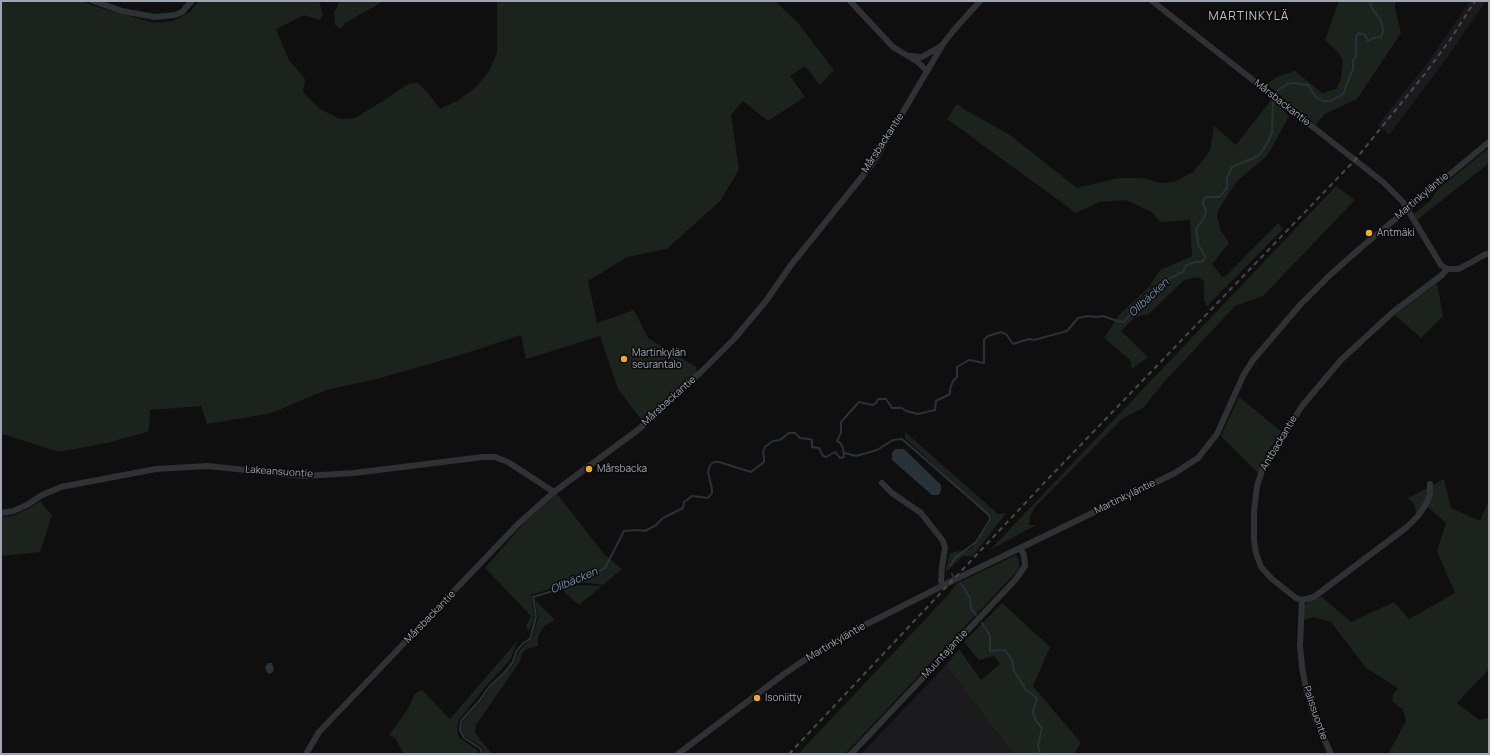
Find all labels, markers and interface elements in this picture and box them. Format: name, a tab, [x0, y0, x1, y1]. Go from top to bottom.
district label: MARTINKYLÄ	[1209, 10, 1289, 24]
street label: Mårsbackantie	[1251, 77, 1313, 129]
street label: Mårsbackantie	[859, 111, 907, 175]
street label: Martinkyläntie	[1393, 170, 1451, 222]
place label: Antmäki	[1377, 227, 1415, 239]
marker: Antmäki	[1364, 228, 1374, 238]
water label: Ollbäcken	[1126, 276, 1172, 320]
place label: Martinkylän seurantalo	[632, 347, 686, 370]
marker: Martinkylän seurantalo	[619, 354, 629, 364]
street label: Mårsbackantie	[640, 374, 698, 428]
street label: Antbackantie	[1258, 413, 1300, 473]
place label: Mårsbacka	[597, 463, 647, 475]
street label: Lakeansuontie	[245, 464, 313, 480]
marker: Mårsbacka	[584, 464, 594, 474]
street label: Martinkyläntie	[1093, 477, 1157, 517]
water label: Ollbäcken	[548, 565, 600, 597]
street label: Mårsbackantie	[402, 588, 458, 646]
street label: Martinkyläntie	[804, 620, 868, 664]
street label: Muuntajantie	[919, 627, 971, 681]
street label: Palissuontie	[1300, 684, 1330, 742]
place label: Isoniitty	[765, 692, 802, 704]
marker: Isoniitty	[752, 693, 762, 703]

